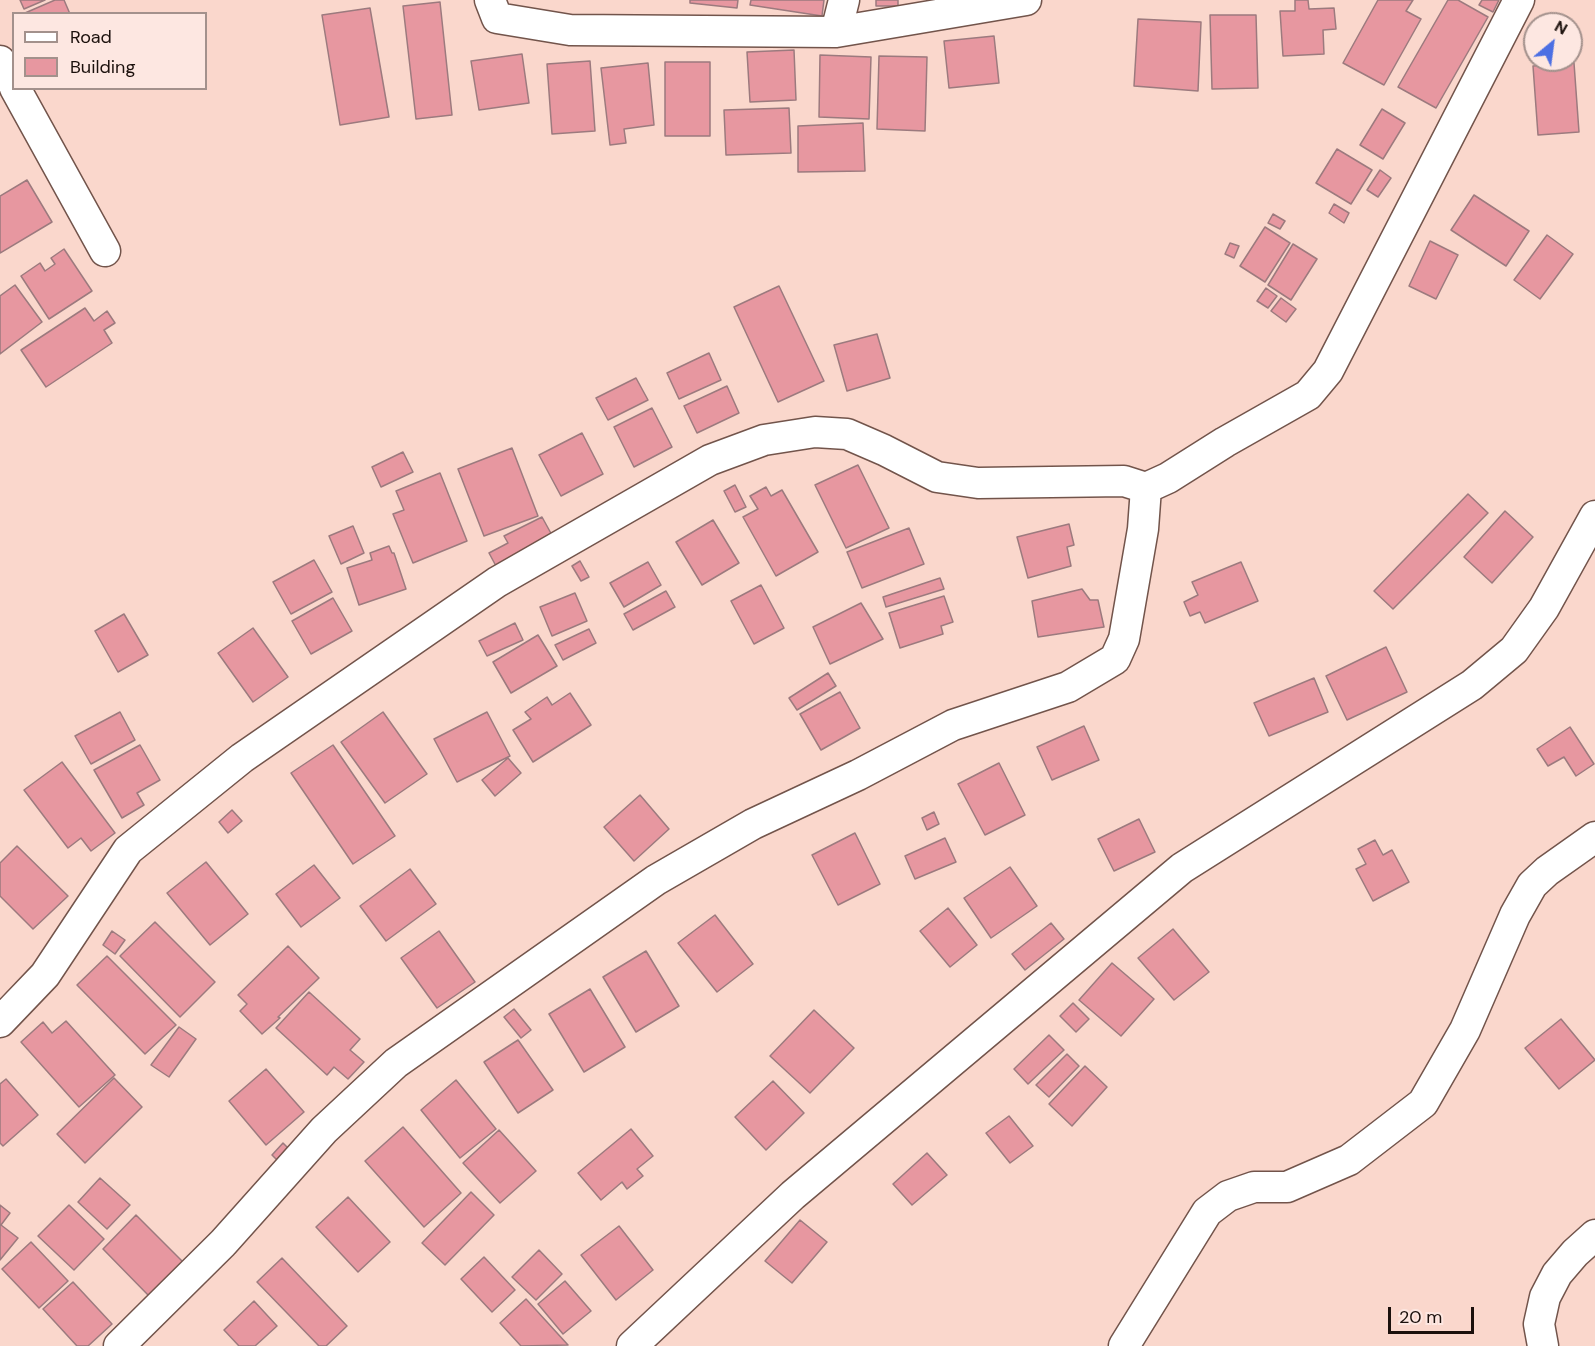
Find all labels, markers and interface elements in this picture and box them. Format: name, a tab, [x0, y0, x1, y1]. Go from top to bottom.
legend	[12, 12, 207, 90]
north arrow	[1523, 12, 1583, 72]
text: N	[1551, 16, 1571, 40]
text: Road	[70, 25, 112, 49]
text: Building	[70, 55, 135, 79]
scale bar	[1391, 1295, 1476, 1333]
text: 20 m	[1399, 1305, 1442, 1329]

